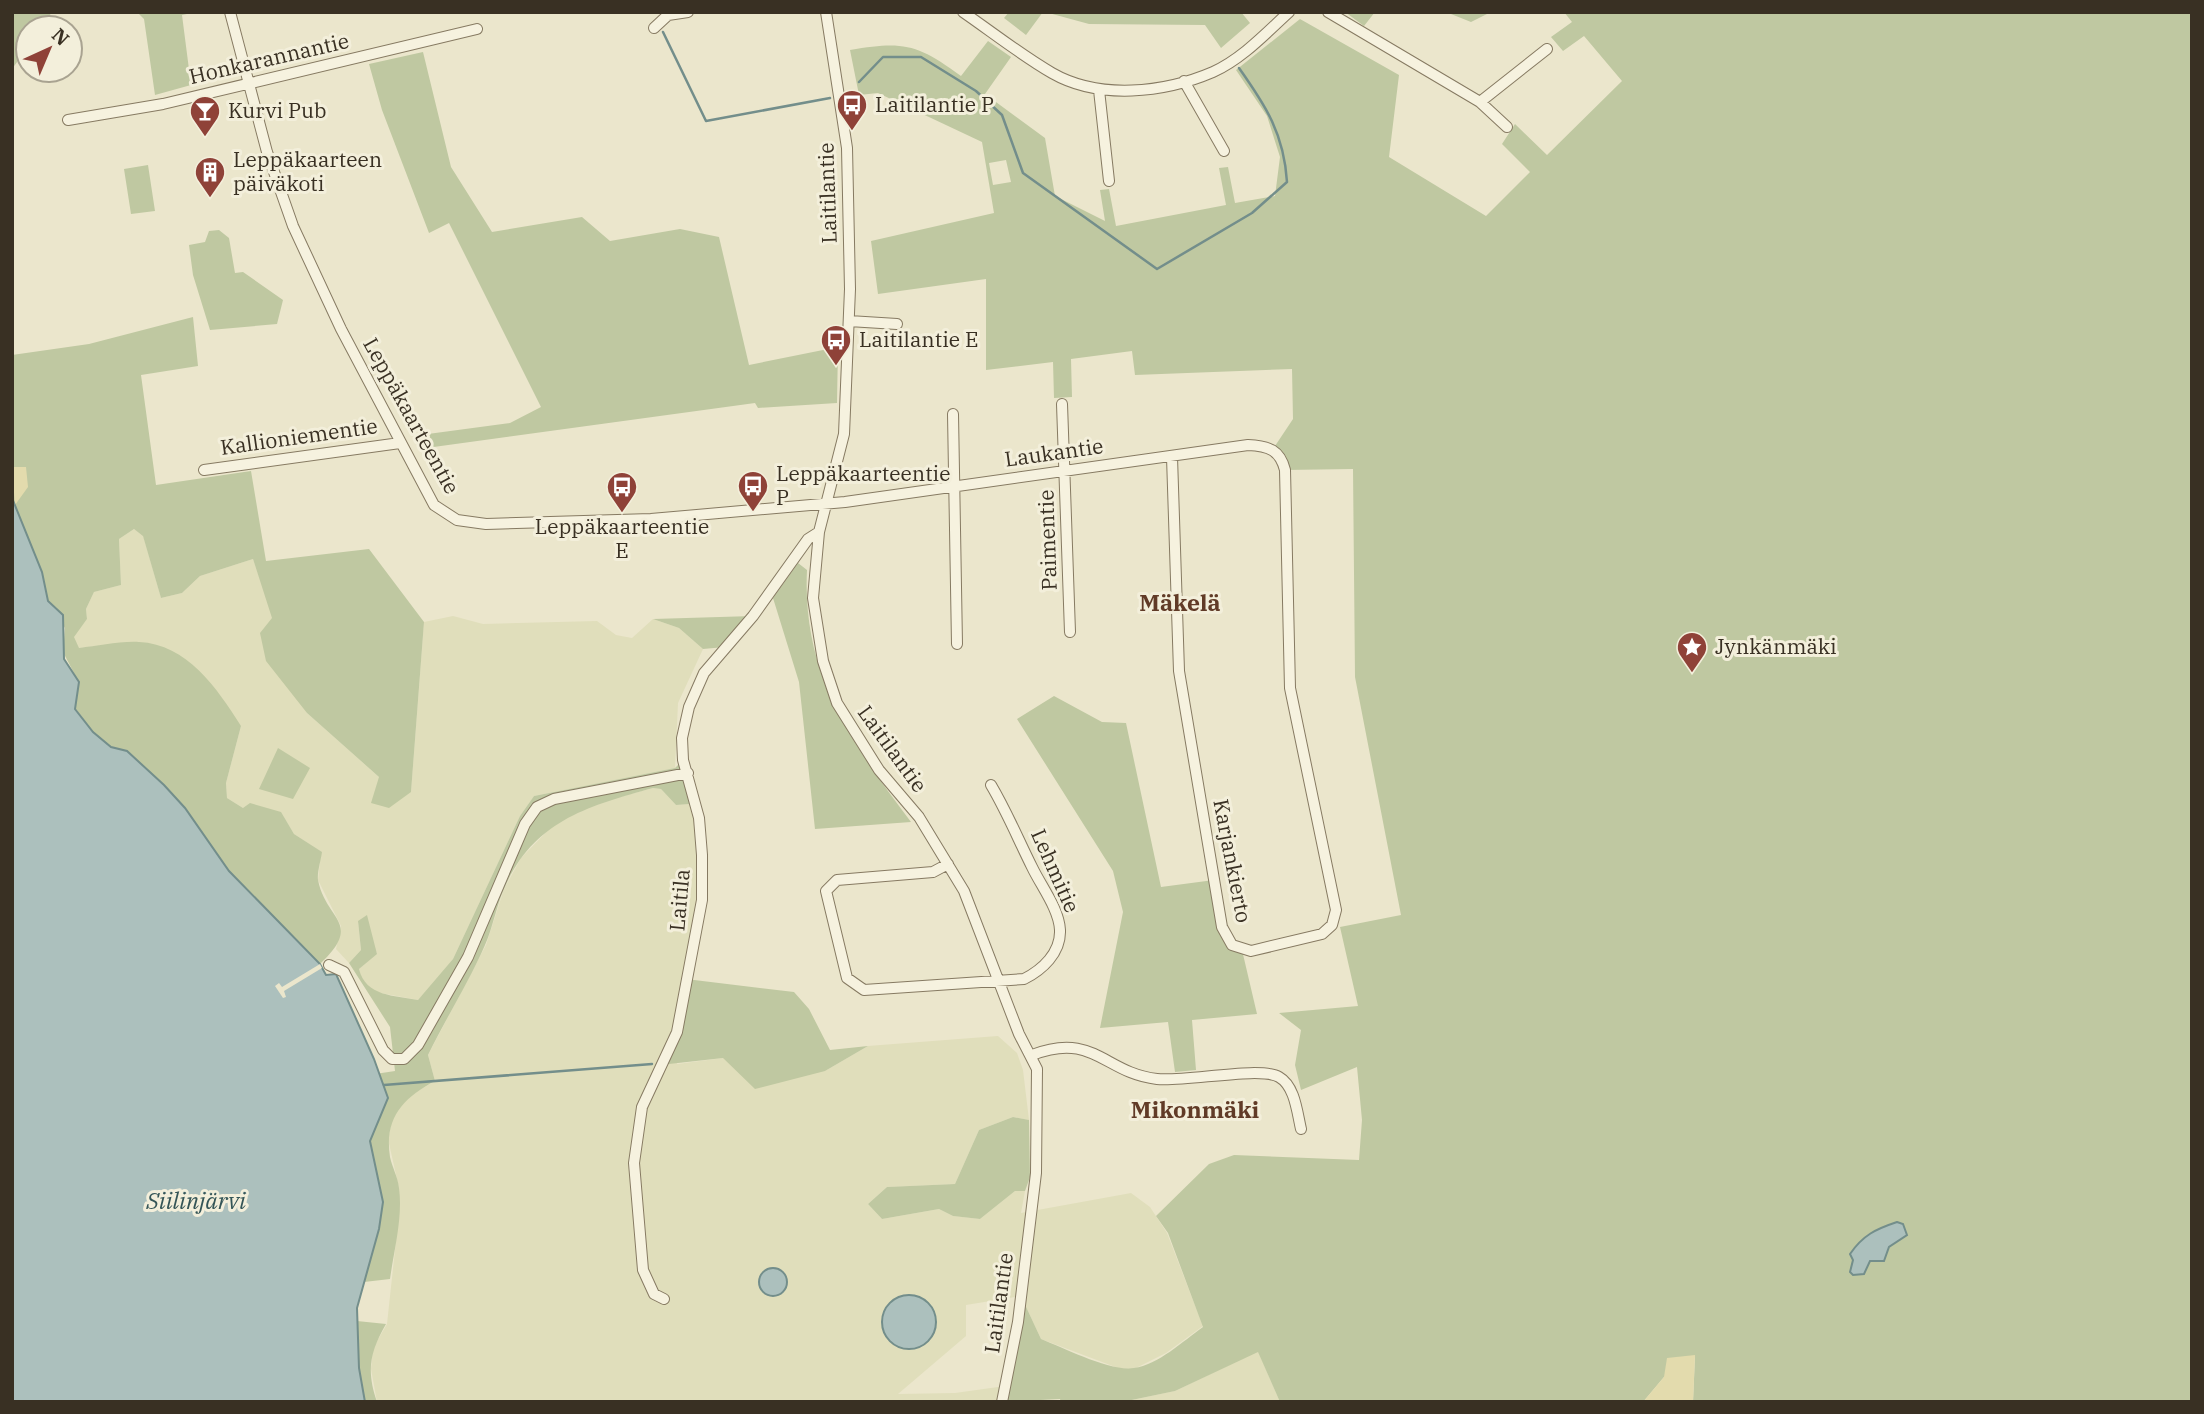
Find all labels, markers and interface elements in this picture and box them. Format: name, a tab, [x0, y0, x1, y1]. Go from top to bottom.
north arrow	[14, 14, 84, 84]
text: N	[47, 23, 75, 51]
street label: Honkarannantie	[186, 26, 351, 90]
bus stop icon: Laitilantie P	[835, 88, 869, 132]
place label: Laitilantie P	[875, 90, 994, 118]
bar icon: Kurvi Pub	[188, 94, 222, 138]
place label: Kurvi Pub	[228, 96, 327, 124]
street label: Laitilantie	[811, 142, 843, 244]
place label: Leppäkaarteen päiväkoti	[233, 145, 382, 197]
building icon: Leppäkaarteen päiväkoti	[193, 155, 227, 199]
bus stop icon: Laitilantie E	[819, 323, 853, 367]
place label: Laitilantie E	[859, 325, 978, 353]
street label: Leppäkaarteentie	[357, 332, 466, 499]
street label: Kallioniementie	[219, 411, 379, 461]
street label: Laukantie	[1003, 431, 1105, 473]
place label: Leppäkaarteentie P	[776, 459, 951, 511]
bus stop icon: Leppäkaarteentie P	[736, 469, 770, 513]
bus stop icon: Leppäkaarteentie E	[605, 470, 639, 514]
street label: Paimentie	[1031, 489, 1063, 591]
place label: Leppäkaarteentie E	[535, 512, 709, 564]
district label: Mäkelä	[1139, 587, 1221, 617]
place icon: Jynkänmäki	[1675, 630, 1709, 674]
place label: Jynkänmäki	[1715, 632, 1837, 660]
street label: Laitilantie	[852, 699, 934, 798]
street label: Karjankierto	[1207, 797, 1259, 925]
street label: Lehmitie	[1025, 824, 1087, 917]
street label: Laitila	[662, 868, 696, 932]
district label: Mikonmäki	[1131, 1094, 1259, 1124]
water label: Siilinjärvi	[145, 1185, 246, 1215]
street label: Laitilantie	[977, 1251, 1019, 1355]

